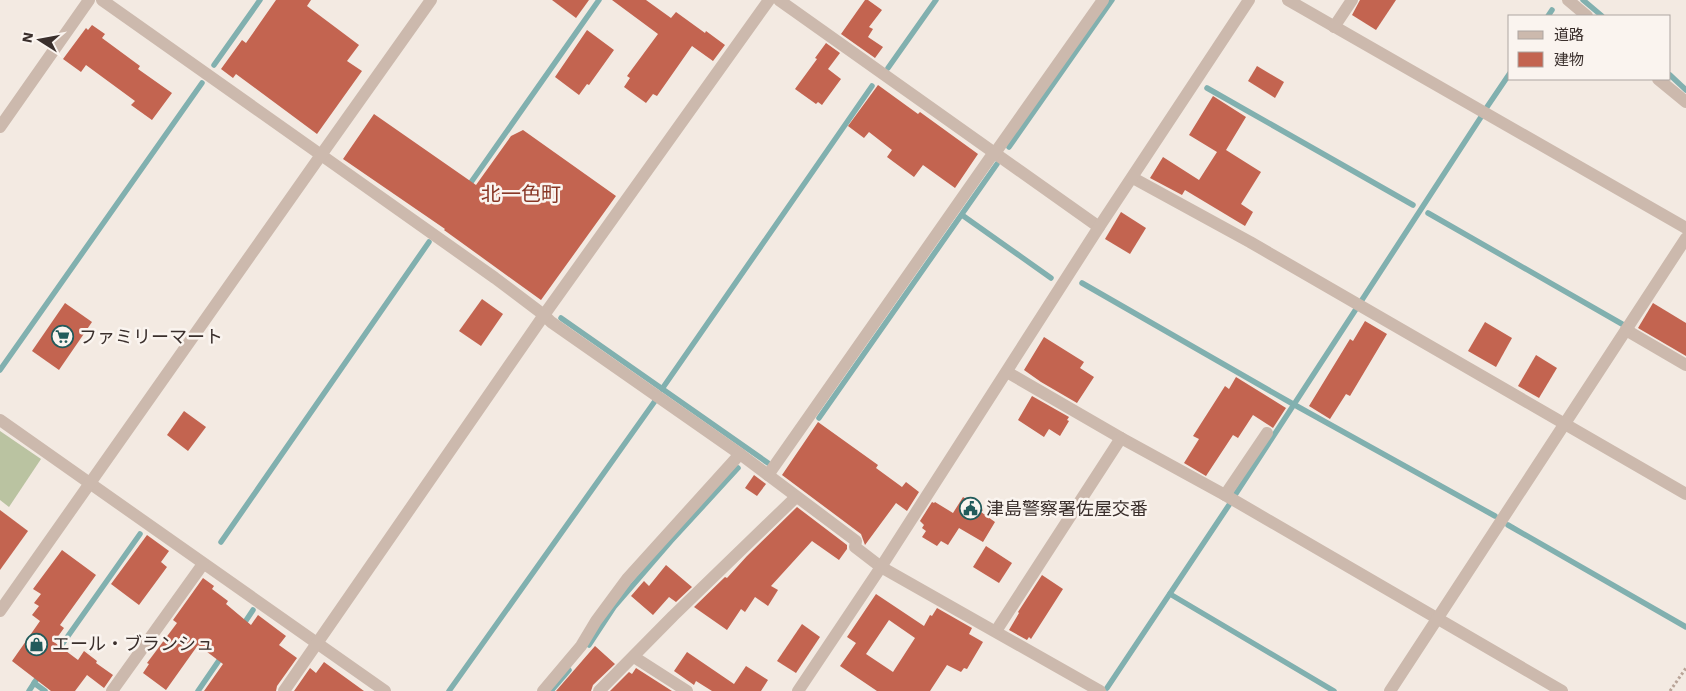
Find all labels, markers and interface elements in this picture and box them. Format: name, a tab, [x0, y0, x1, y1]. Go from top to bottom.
north arrow	[15, 15, 65, 65]
legend	[1508, 15, 1671, 80]
text: 道路	[1554, 26, 1584, 44]
text: N	[18, 31, 36, 44]
text: 建物	[1554, 51, 1584, 69]
district label: 北一色町	[481, 182, 561, 206]
supermarket icon: ファミリーマート	[51, 325, 75, 349]
place label: ファミリーマート	[79, 326, 223, 347]
public building icon: 津島警察署佐屋交番	[958, 497, 982, 521]
place label: 津島警察署佐屋交番	[986, 498, 1148, 519]
shop icon: エール・ブランシュ	[24, 632, 48, 656]
place label: エール・ブランシュ	[52, 633, 214, 654]

